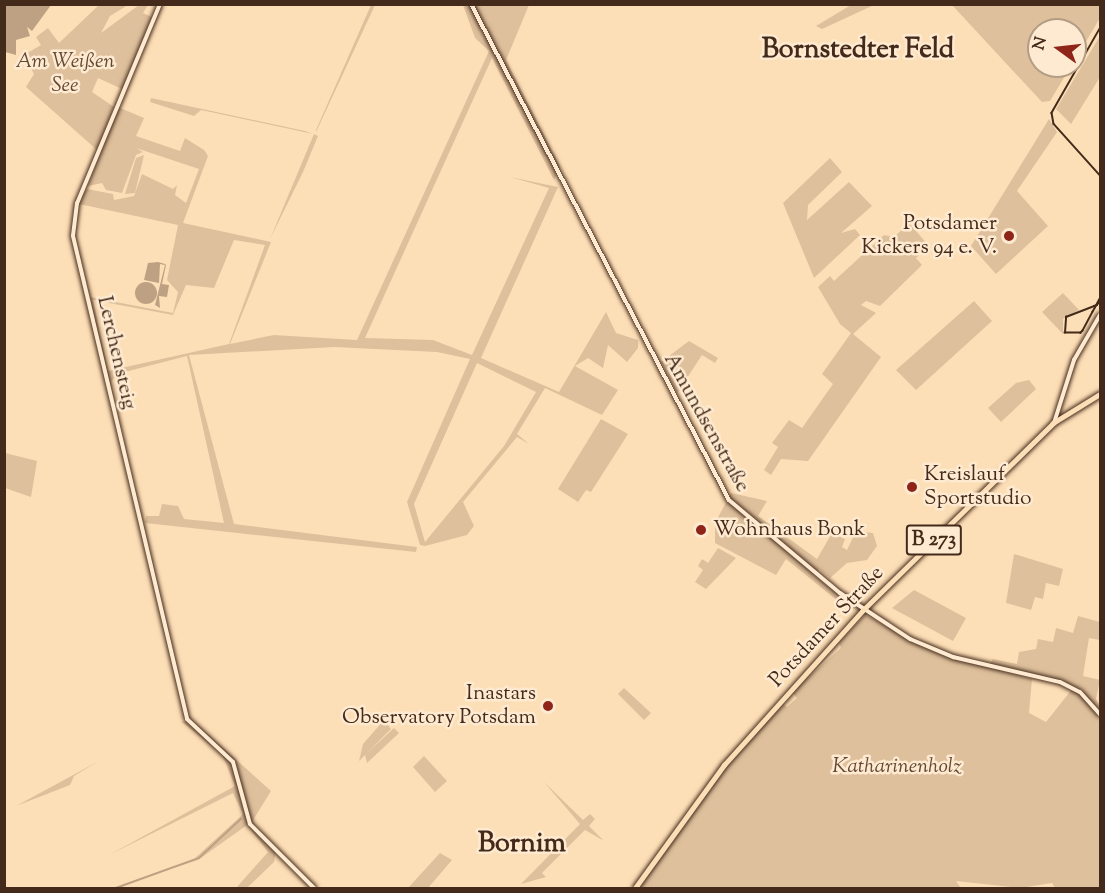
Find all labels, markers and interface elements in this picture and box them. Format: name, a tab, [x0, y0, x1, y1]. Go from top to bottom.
north arrow	[1027, 18, 1087, 78]
district label: Bornstedter Feld	[762, 35, 954, 67]
text: N	[1028, 35, 1054, 53]
park label: Am Weißen See	[15, 49, 115, 99]
place label: Potsdamer Kickers 94 e. V.	[861, 211, 997, 261]
marker: Potsdamer Kickers 94 e. V.	[1002, 229, 1016, 243]
street label: Lerchensteig	[91, 294, 141, 412]
street label: Amundsenstraße	[657, 349, 755, 497]
place label: Kreislauf Sportstudio	[924, 462, 1031, 512]
marker: Kreislauf Sportstudio	[905, 480, 919, 494]
place label: Wohnhaus Bonk	[713, 517, 866, 543]
marker: Wohnhaus Bonk	[694, 523, 708, 537]
road number: B 273	[906, 523, 962, 557]
street label: Potsdamer Straße	[764, 561, 890, 693]
place label: Inastars Observatory Potsdam	[342, 681, 536, 731]
marker: Inastars Observatory Potsdam	[541, 699, 555, 713]
park label: Katharinenholz	[832, 754, 962, 780]
district label: Bornim	[478, 829, 566, 861]

